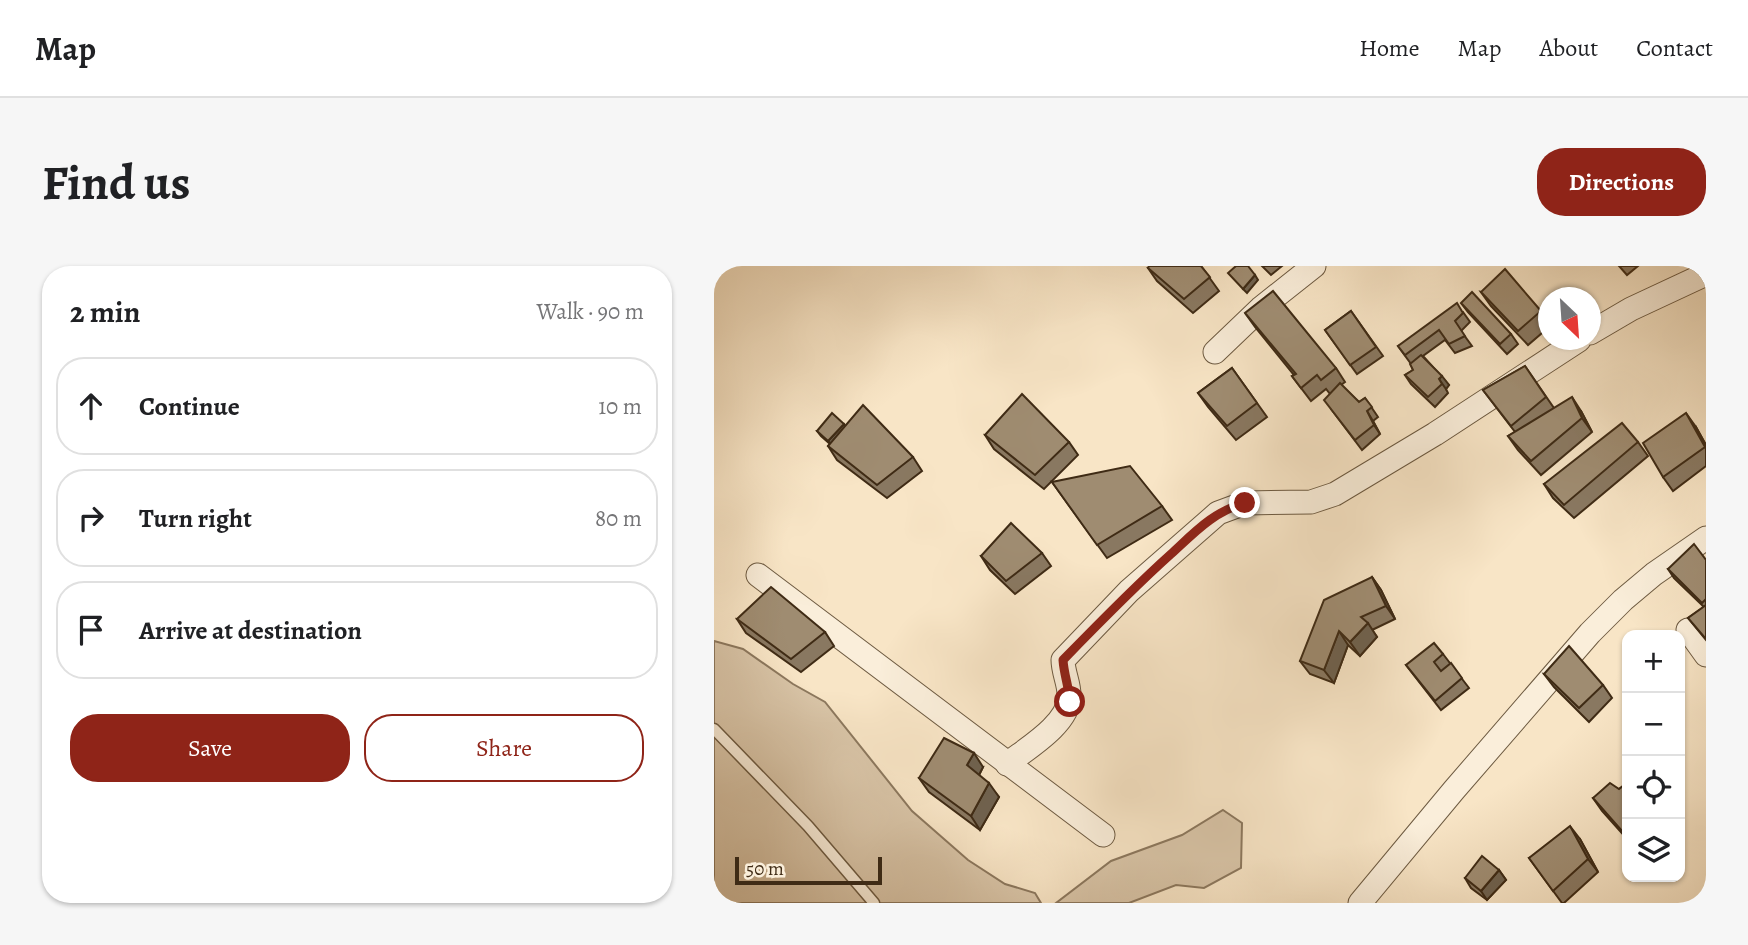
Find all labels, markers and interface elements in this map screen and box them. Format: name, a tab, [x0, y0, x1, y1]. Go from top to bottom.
text: Map	[35, 26, 96, 71]
text: Home	[1359, 32, 1420, 64]
text: Map	[1458, 32, 1502, 64]
text: About	[1540, 32, 1598, 64]
text: Contact	[1636, 32, 1713, 64]
button: Directions	[1537, 148, 1706, 216]
text: Find us	[42, 149, 190, 216]
north arrow	[1538, 287, 1601, 350]
text: 2 min	[70, 292, 140, 332]
text: Walk · 90 m	[537, 296, 644, 327]
icon: ahead	[72, 387, 110, 425]
text: Continue	[139, 389, 240, 424]
text: 10 m	[598, 391, 642, 422]
route end	[1229, 487, 1260, 518]
icon: right	[72, 499, 110, 537]
text: Turn right	[139, 501, 252, 536]
text: 80 m	[595, 503, 642, 534]
icon: arrive	[72, 611, 110, 649]
text: Arrive at destination	[139, 613, 362, 648]
map controls	[1622, 630, 1685, 882]
button: +	[1622, 630, 1685, 693]
route start	[1054, 686, 1085, 717]
button: −	[1622, 693, 1685, 756]
button: Save	[70, 714, 350, 782]
button: Share	[364, 714, 644, 782]
button: locate	[1622, 756, 1685, 819]
button: layers	[1622, 819, 1685, 882]
scale bar	[735, 854, 882, 886]
text: 50 m	[746, 856, 784, 882]

